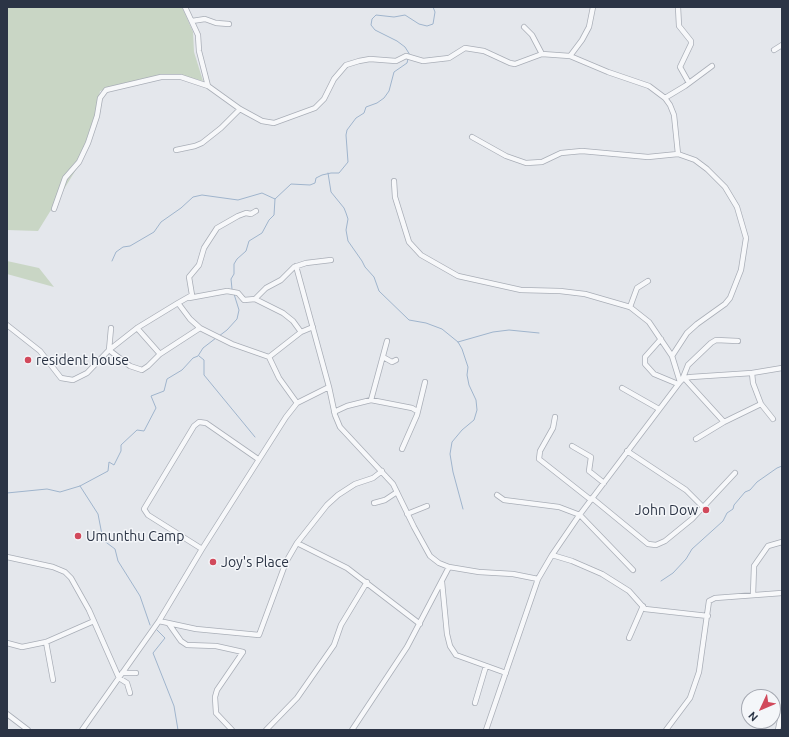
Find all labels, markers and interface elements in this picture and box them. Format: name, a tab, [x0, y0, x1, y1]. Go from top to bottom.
place label: resident house	[36, 352, 129, 368]
marker: resident house	[23, 355, 33, 365]
place label: John Dow	[635, 502, 698, 518]
marker: John Dow	[701, 505, 711, 515]
place label: Umunthu Camp	[86, 528, 184, 544]
marker: Umunthu Camp	[73, 531, 83, 541]
place label: Joy's Place	[221, 554, 289, 570]
marker: Joy's Place	[208, 557, 218, 567]
north arrow	[741, 689, 781, 729]
text: N	[746, 710, 760, 724]

